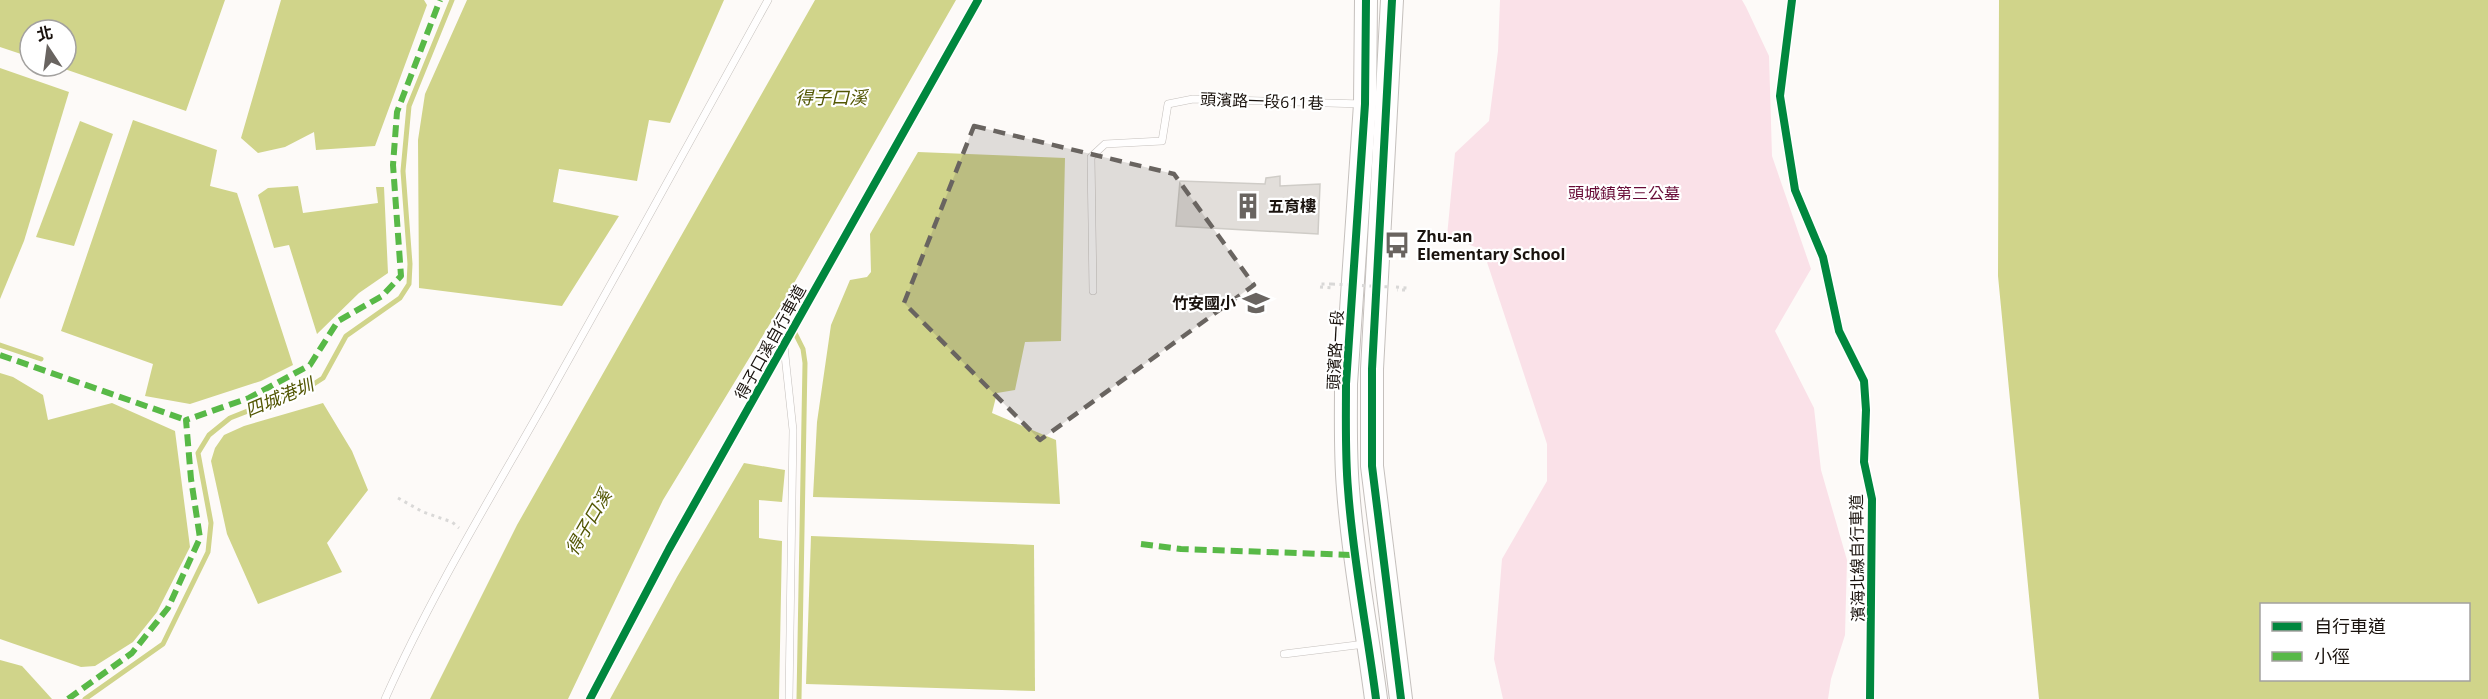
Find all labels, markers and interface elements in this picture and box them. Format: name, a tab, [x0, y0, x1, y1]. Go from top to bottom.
north arrow	[18, 18, 78, 78]
text: 北	[34, 21, 55, 46]
water label: 得子口溪	[795, 85, 870, 109]
street label: 頭濱路一段611巷	[1200, 88, 1324, 114]
park label: 頭城鎮第三公墓	[1568, 182, 1680, 204]
building icon: 五育樓	[1233, 191, 1263, 221]
place label: 五育樓	[1268, 195, 1316, 217]
place label: Zhu-an Elementary School	[1417, 225, 1565, 265]
bus stop icon: Zhu-an Elementary School	[1382, 230, 1412, 260]
street label: 得子口溪自行車道	[729, 281, 811, 403]
school or university icon: 竹安國小	[1241, 288, 1271, 318]
place label: 竹安國小	[1172, 292, 1236, 314]
street label: 頭濱路一段	[1322, 309, 1348, 391]
water label: 四城港圳	[241, 371, 320, 422]
water label: 得子口溪	[560, 482, 618, 559]
street label: 濱海北線自行車道	[1845, 494, 1869, 622]
legend	[2260, 603, 2470, 681]
text: 自行車道	[2314, 614, 2386, 638]
text: 小徑	[2314, 644, 2350, 668]

